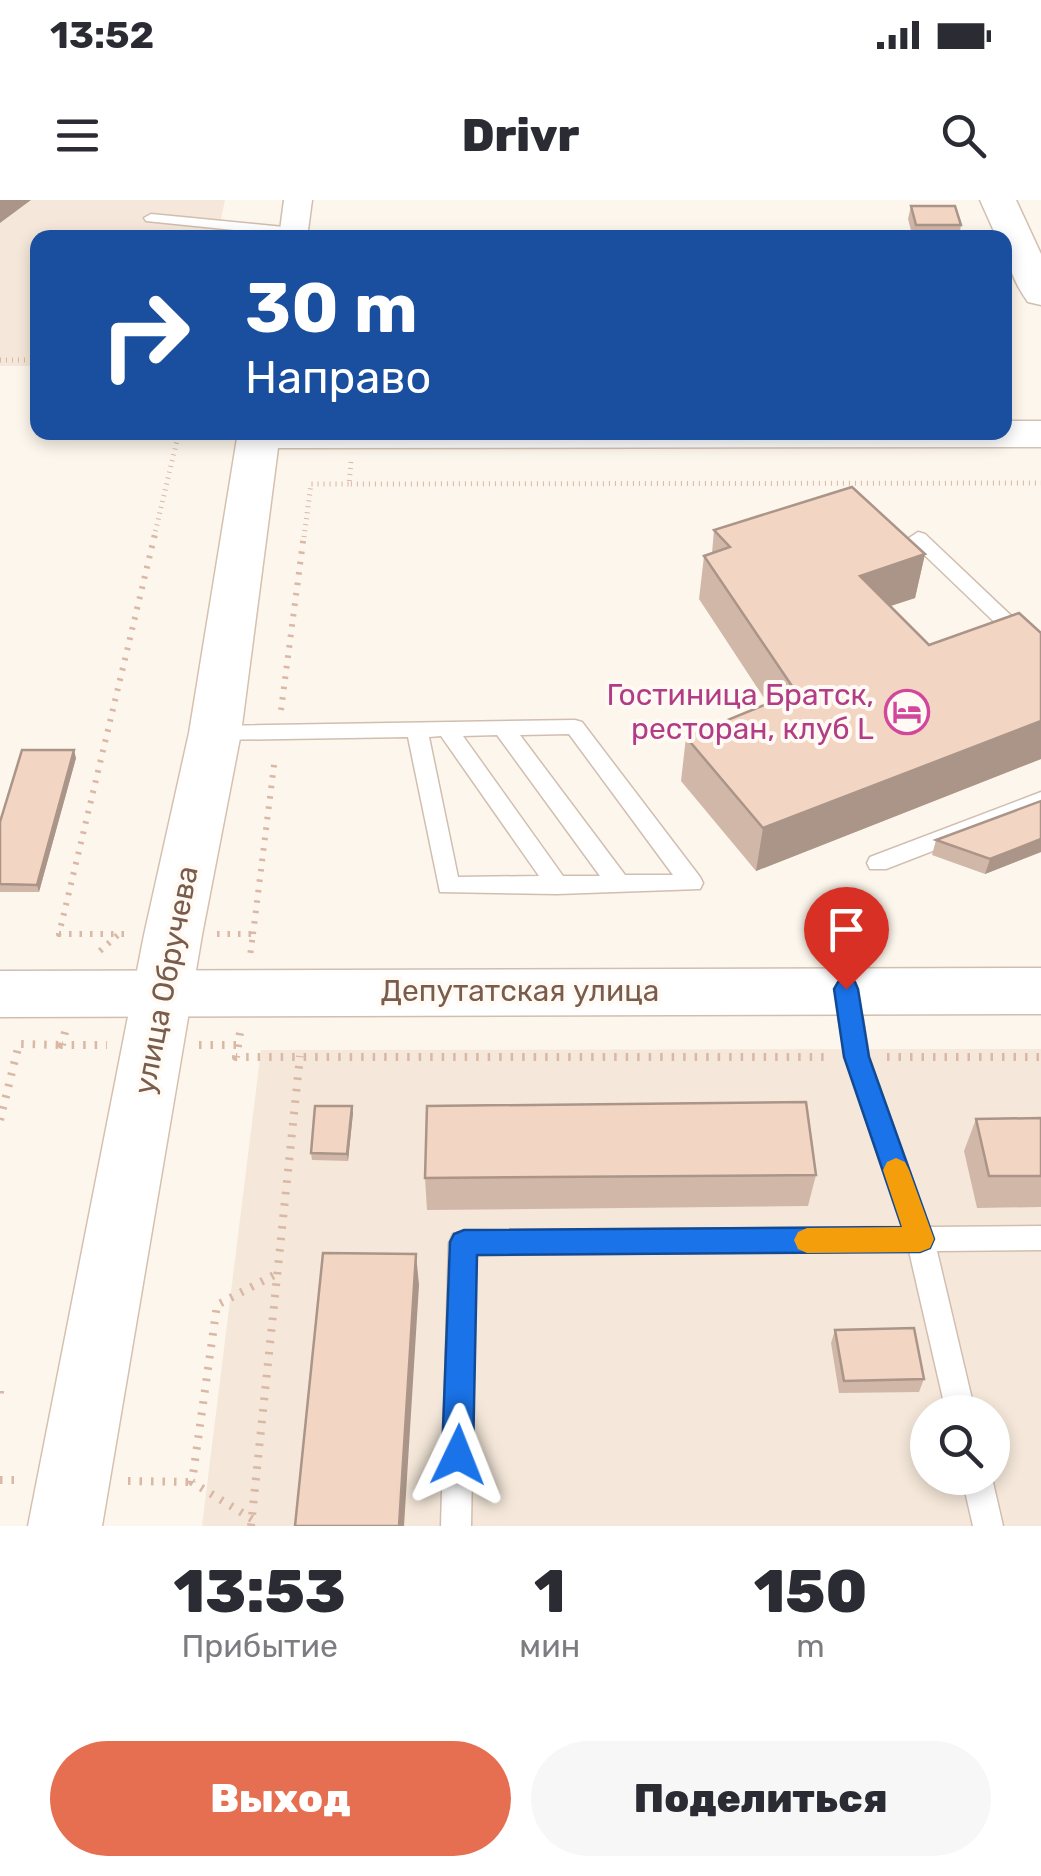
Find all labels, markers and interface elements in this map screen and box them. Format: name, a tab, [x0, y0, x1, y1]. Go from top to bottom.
text: 13:52	[50, 12, 154, 58]
icon: menu	[50, 108, 105, 163]
icon: search	[936, 108, 991, 163]
text: Drivr	[462, 109, 579, 162]
text: 30 m	[245, 267, 418, 350]
icon: right	[80, 270, 210, 400]
text: Направо	[245, 351, 431, 404]
place label: Гостиница Братск, ресторан, клуб L	[607, 677, 874, 747]
hotel icon: Гостиница Братск, ресторан, клуб L	[884, 689, 930, 735]
street label: улица Обручева	[126, 863, 206, 1097]
pin	[804, 887, 889, 990]
icon: arrive	[819, 902, 874, 957]
street label: Депутатская улица	[381, 973, 659, 1009]
map controls	[910, 1395, 1010, 1495]
button: search	[910, 1395, 1010, 1495]
position arrow	[406, 1403, 510, 1507]
text: 13:53	[174, 1556, 346, 1627]
text: 1	[534, 1556, 566, 1627]
text: 150	[754, 1556, 867, 1627]
text: Прибытие	[181, 1627, 338, 1665]
text: мин	[519, 1627, 580, 1665]
text: m	[796, 1627, 825, 1665]
button: Выход	[50, 1741, 511, 1856]
button: Поделиться	[531, 1741, 991, 1856]

